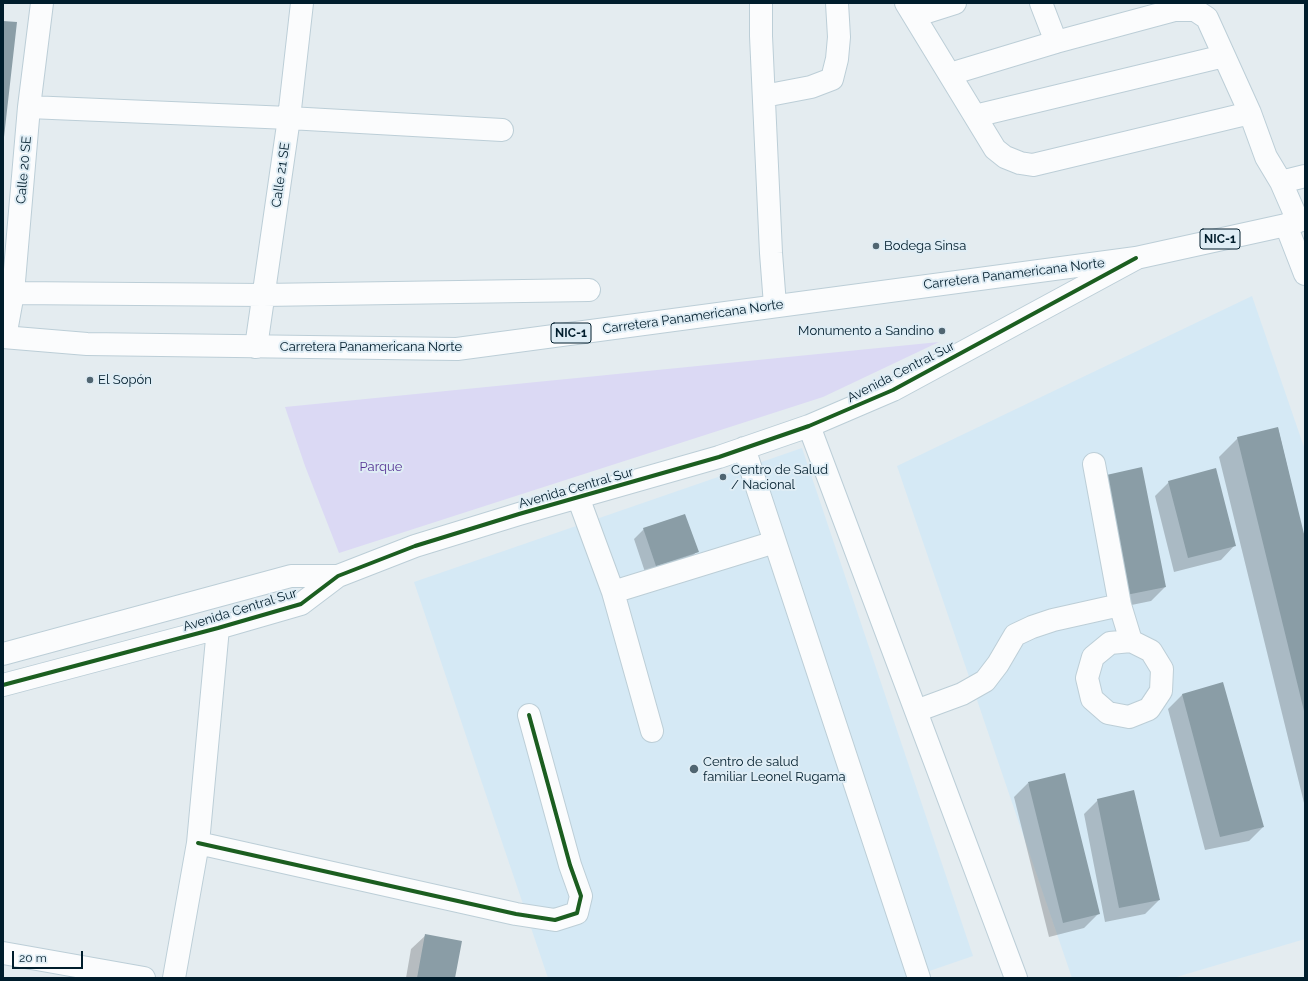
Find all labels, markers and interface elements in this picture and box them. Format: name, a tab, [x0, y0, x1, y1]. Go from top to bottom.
street label: Calle 20 SE	[13, 136, 35, 204]
street label: Calle 21 SE	[269, 141, 293, 209]
road number: NIC-1	[1200, 229, 1240, 249]
place label: Bodega Sinsa	[884, 238, 966, 254]
marker: Bodega Sinsa	[871, 241, 881, 251]
street label: Carretera Panamericana Norte	[923, 255, 1105, 293]
street label: Carretera Panamericana Norte	[602, 297, 784, 337]
road number: NIC-1	[551, 323, 591, 343]
place label: Monumento a Sandino	[798, 323, 934, 339]
marker: Monumento a Sandino	[937, 326, 947, 336]
street label: Avenida Central Sur	[845, 338, 957, 406]
street label: Carretera Panamericana Norte	[280, 339, 462, 355]
place label: El Sopón	[98, 372, 152, 388]
marker: El Sopón	[85, 375, 95, 385]
park label: Parque	[360, 459, 402, 475]
place label: Centro de Salud / Nacional	[731, 462, 828, 493]
street label: Avenida Central Sur	[517, 464, 635, 512]
marker: Centro de Salud / Nacional	[718, 472, 728, 482]
street label: Avenida Central Sur	[181, 585, 299, 635]
place label: Centro de salud familiar Leonel Rugama	[703, 754, 846, 785]
marker: Centro de salud familiar Leonel Rugama	[688, 763, 700, 775]
scale bar	[14, 943, 85, 969]
text: 20 m	[19, 951, 47, 965]

